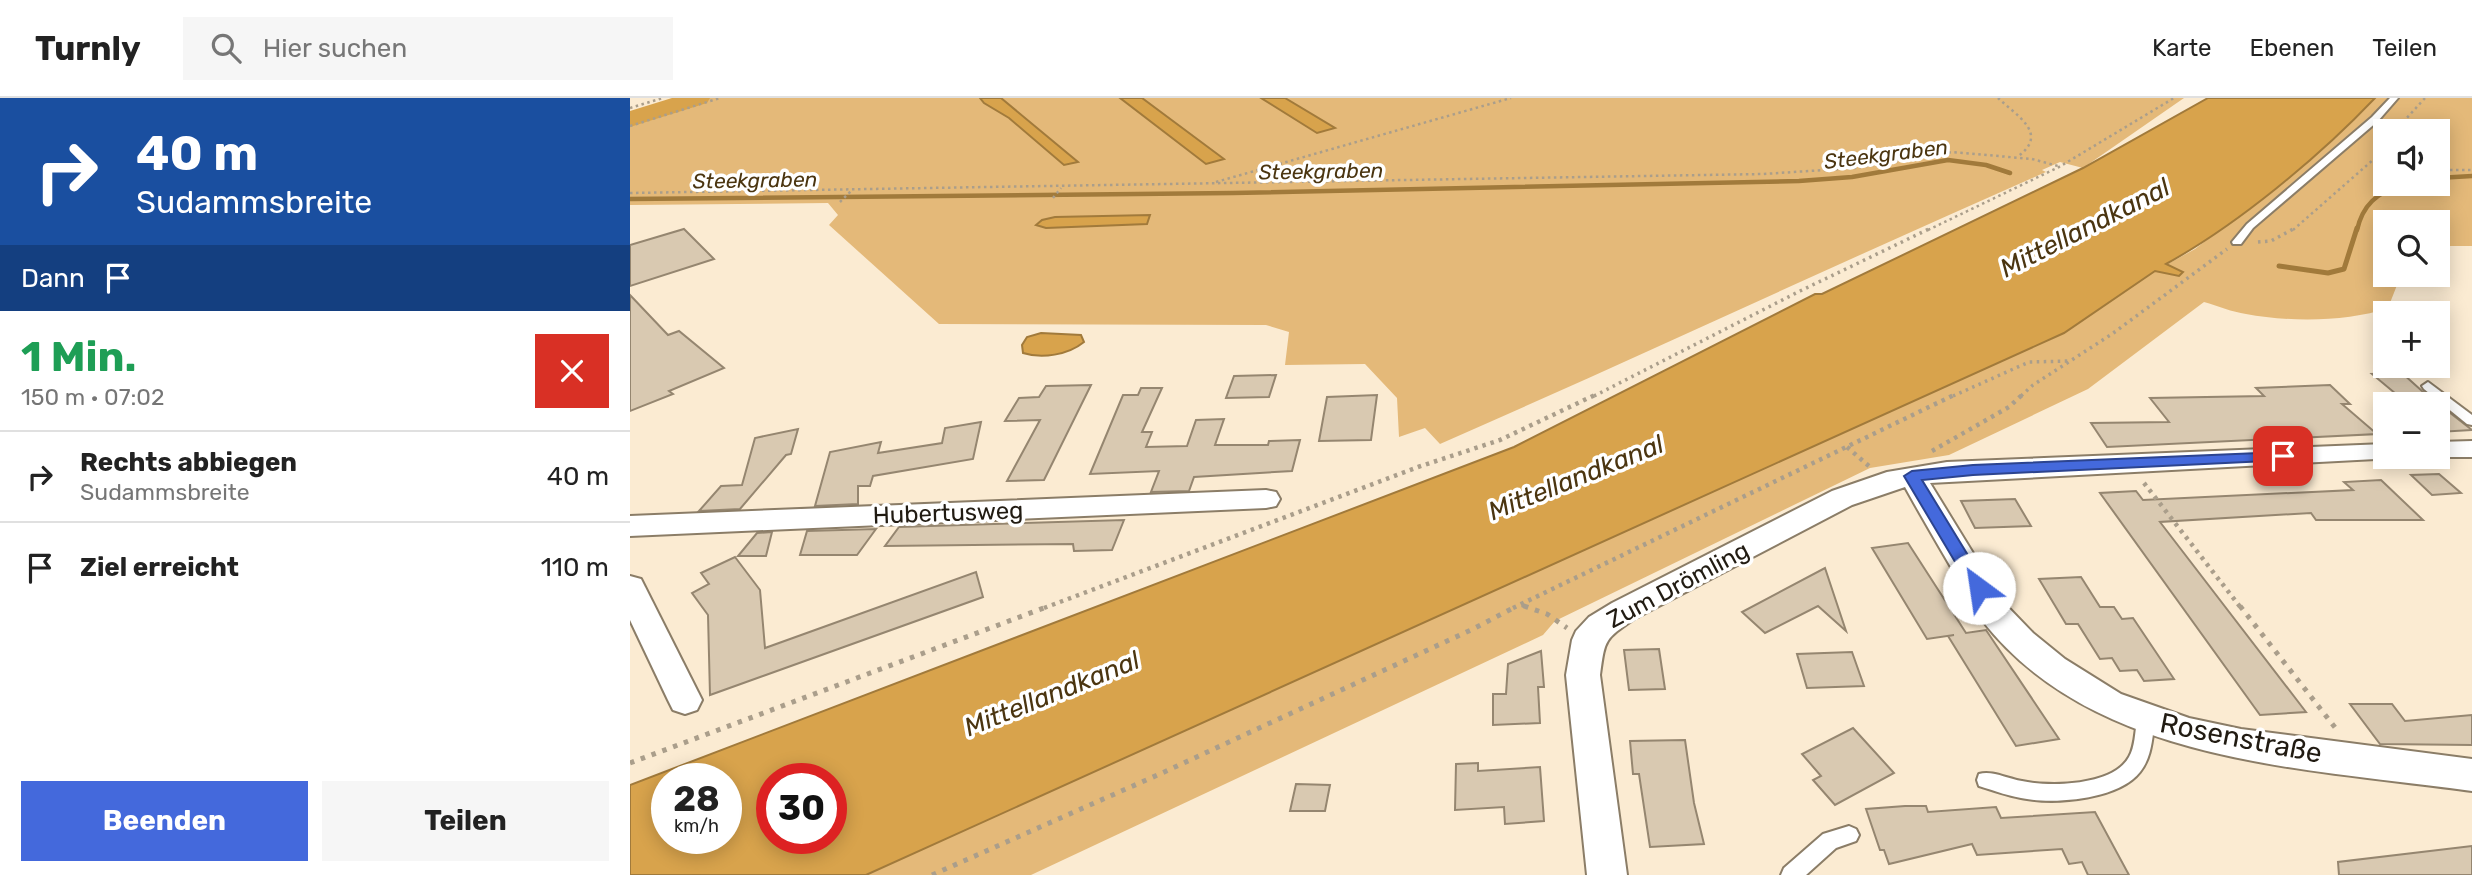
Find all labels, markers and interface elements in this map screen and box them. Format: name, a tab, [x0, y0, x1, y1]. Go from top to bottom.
search box	[183, 17, 673, 80]
text: Turnly	[35, 29, 141, 68]
icon: search	[207, 29, 245, 67]
text: Hier suchen	[263, 33, 407, 64]
text: Karte	[2152, 34, 2212, 62]
text: Ebenen	[2250, 34, 2334, 62]
text: Teilen	[2372, 34, 2437, 62]
map controls	[2373, 119, 2450, 469]
button: sound	[2373, 119, 2450, 196]
text: 40 m	[136, 124, 258, 182]
icon: right	[21, 126, 112, 217]
water label: Steekgraben	[1823, 134, 1949, 174]
water label: Steekgraben	[1258, 157, 1384, 185]
water label: Steekgraben	[692, 166, 818, 194]
water label: Mittellandkanal	[1995, 172, 2176, 284]
text: Sudammsbreite	[136, 183, 372, 221]
button: search	[2373, 210, 2450, 287]
icon: arrive	[99, 259, 137, 297]
text: Dann	[21, 263, 85, 294]
button: +	[2373, 301, 2450, 378]
text: 1 Min.	[21, 332, 137, 382]
button: close	[535, 334, 609, 408]
text: 150 m · 07:02	[21, 383, 164, 411]
button: −	[2373, 392, 2450, 469]
pin	[2253, 426, 2313, 486]
water label: Mittellandkanal	[1484, 428, 1669, 527]
icon: arrive	[2264, 437, 2302, 475]
text: Rechts abbiegen	[80, 447, 297, 478]
icon: right	[21, 458, 59, 496]
text: 40 m	[547, 461, 609, 492]
text: Sudammsbreite	[80, 478, 250, 506]
street label: Hubertusweg	[872, 496, 1024, 530]
street label: Zum Drömling	[1602, 536, 1754, 634]
icon: arrive	[21, 549, 59, 587]
position arrow	[1942, 551, 2016, 625]
text: Ziel erreicht	[80, 552, 239, 583]
text: 110 m	[541, 552, 609, 583]
water label: Mittellandkanal	[960, 644, 1145, 743]
street label: Rosenstraße	[2157, 706, 2325, 770]
speed limit sign: 30	[756, 763, 847, 854]
text: 28	[673, 778, 720, 820]
button: Beenden	[21, 781, 308, 861]
button: Teilen	[322, 781, 609, 861]
text: km/h	[674, 815, 719, 837]

